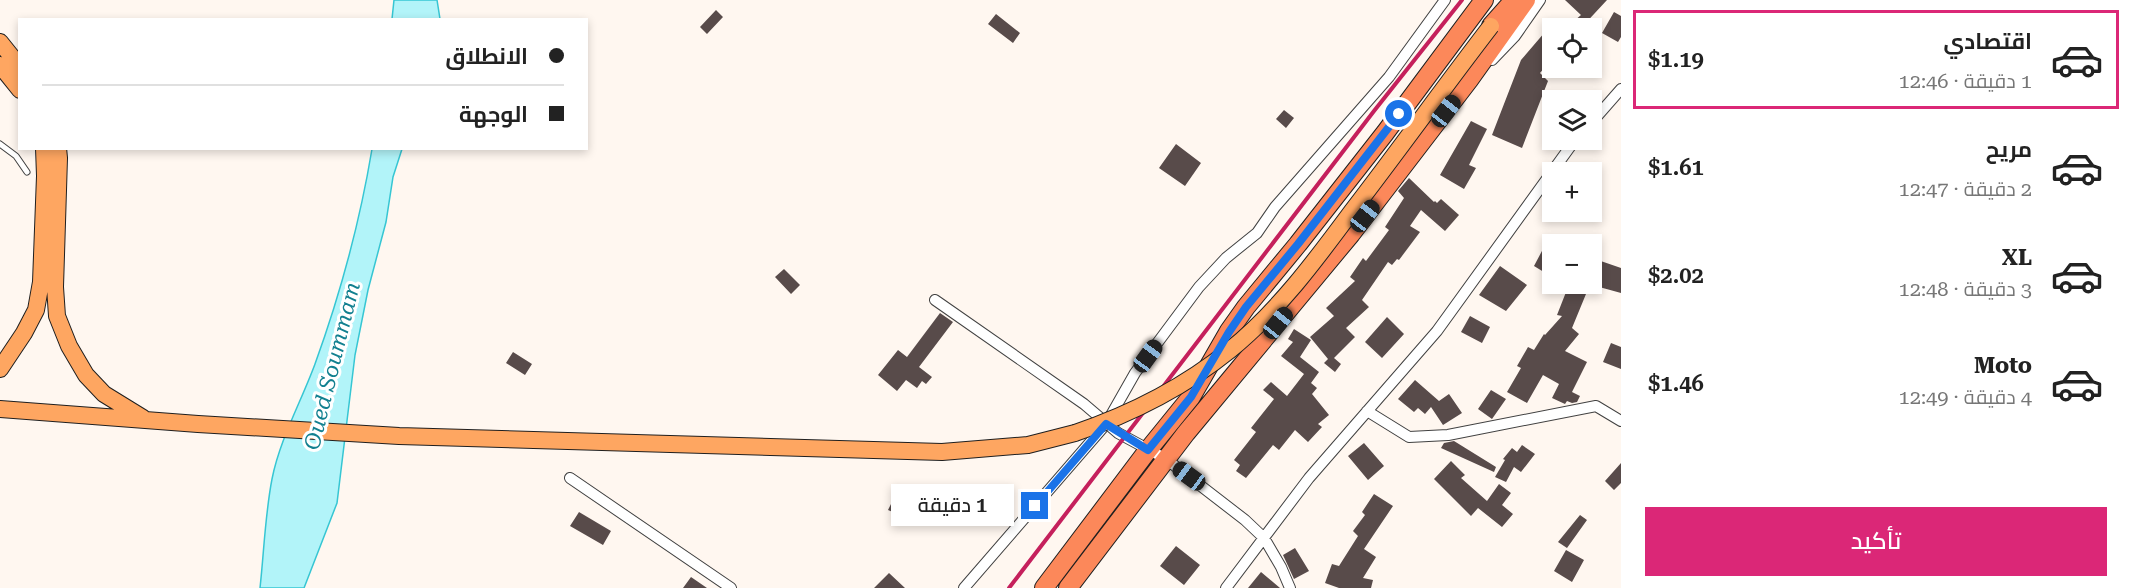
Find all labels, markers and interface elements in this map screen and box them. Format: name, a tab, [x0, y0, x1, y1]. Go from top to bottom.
map controls	[1542, 18, 1602, 294]
button: locate	[1542, 18, 1602, 78]
text: اقتصادي	[1943, 29, 2032, 54]
icon: car	[2050, 33, 2104, 87]
text: الانطلاق	[445, 44, 528, 69]
text: $1.19	[1648, 47, 1704, 72]
text: 1 دقيقة · 12:46	[1899, 69, 2032, 93]
button: layers	[1542, 90, 1602, 150]
car	[1428, 91, 1464, 131]
route start	[1385, 100, 1412, 127]
text: الوجهة	[459, 102, 528, 127]
text: مريح	[1986, 137, 2032, 162]
icon: car	[2050, 141, 2104, 195]
text: $1.61	[1648, 155, 1704, 180]
button: +	[1542, 162, 1602, 222]
text: 2 دقيقة · 12:47	[1899, 177, 2032, 201]
car	[1347, 196, 1383, 236]
button: −	[1542, 234, 1602, 294]
text: XL	[2002, 245, 2032, 270]
icon: car	[2050, 249, 2104, 303]
text: $2.02	[1648, 263, 1704, 288]
text: 3 دقيقة · 12:48	[1899, 277, 2032, 301]
water label: Oued Soummam	[299, 279, 365, 453]
car	[1260, 303, 1296, 343]
car	[1130, 336, 1166, 376]
text: Moto	[1974, 353, 2032, 378]
icon: car	[2050, 357, 2104, 411]
text: $1.46	[1648, 371, 1704, 396]
text: 4 دقيقة · 12:49	[1899, 385, 2032, 409]
car	[1169, 458, 1209, 494]
callout: 1 دقيقة	[891, 485, 1014, 527]
route end	[1021, 492, 1048, 519]
text: 1 دقيقة	[918, 493, 987, 517]
button: تأكيد	[1645, 507, 2107, 576]

